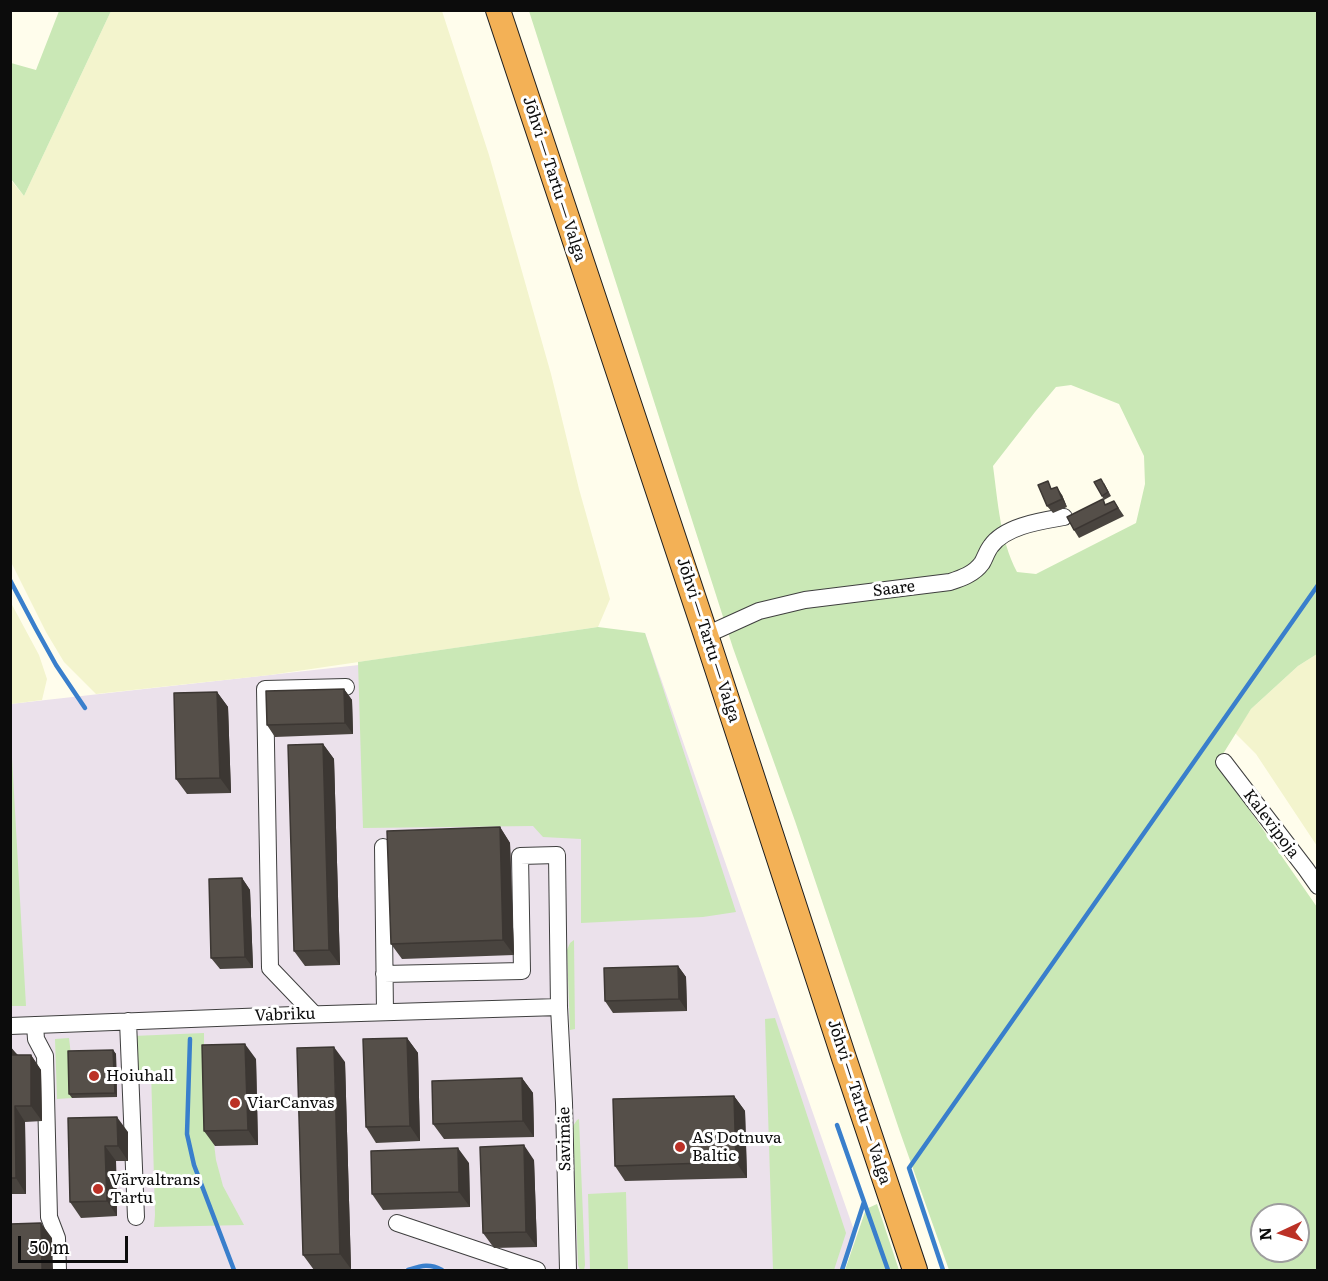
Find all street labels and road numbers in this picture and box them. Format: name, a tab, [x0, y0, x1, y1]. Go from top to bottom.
street label: Jõhvi — Tartu — Valga	[518, 94, 590, 264]
street label: Jõhvi — Tartu — Valga	[672, 555, 744, 725]
street label: Saare	[872, 577, 916, 601]
street label: Kalevipoja	[1239, 786, 1303, 862]
street label: Vabriku	[254, 1004, 316, 1026]
street label: Jõhvi — Tartu — Valga	[823, 1017, 895, 1187]
street label: Savimäe	[555, 1107, 575, 1171]

